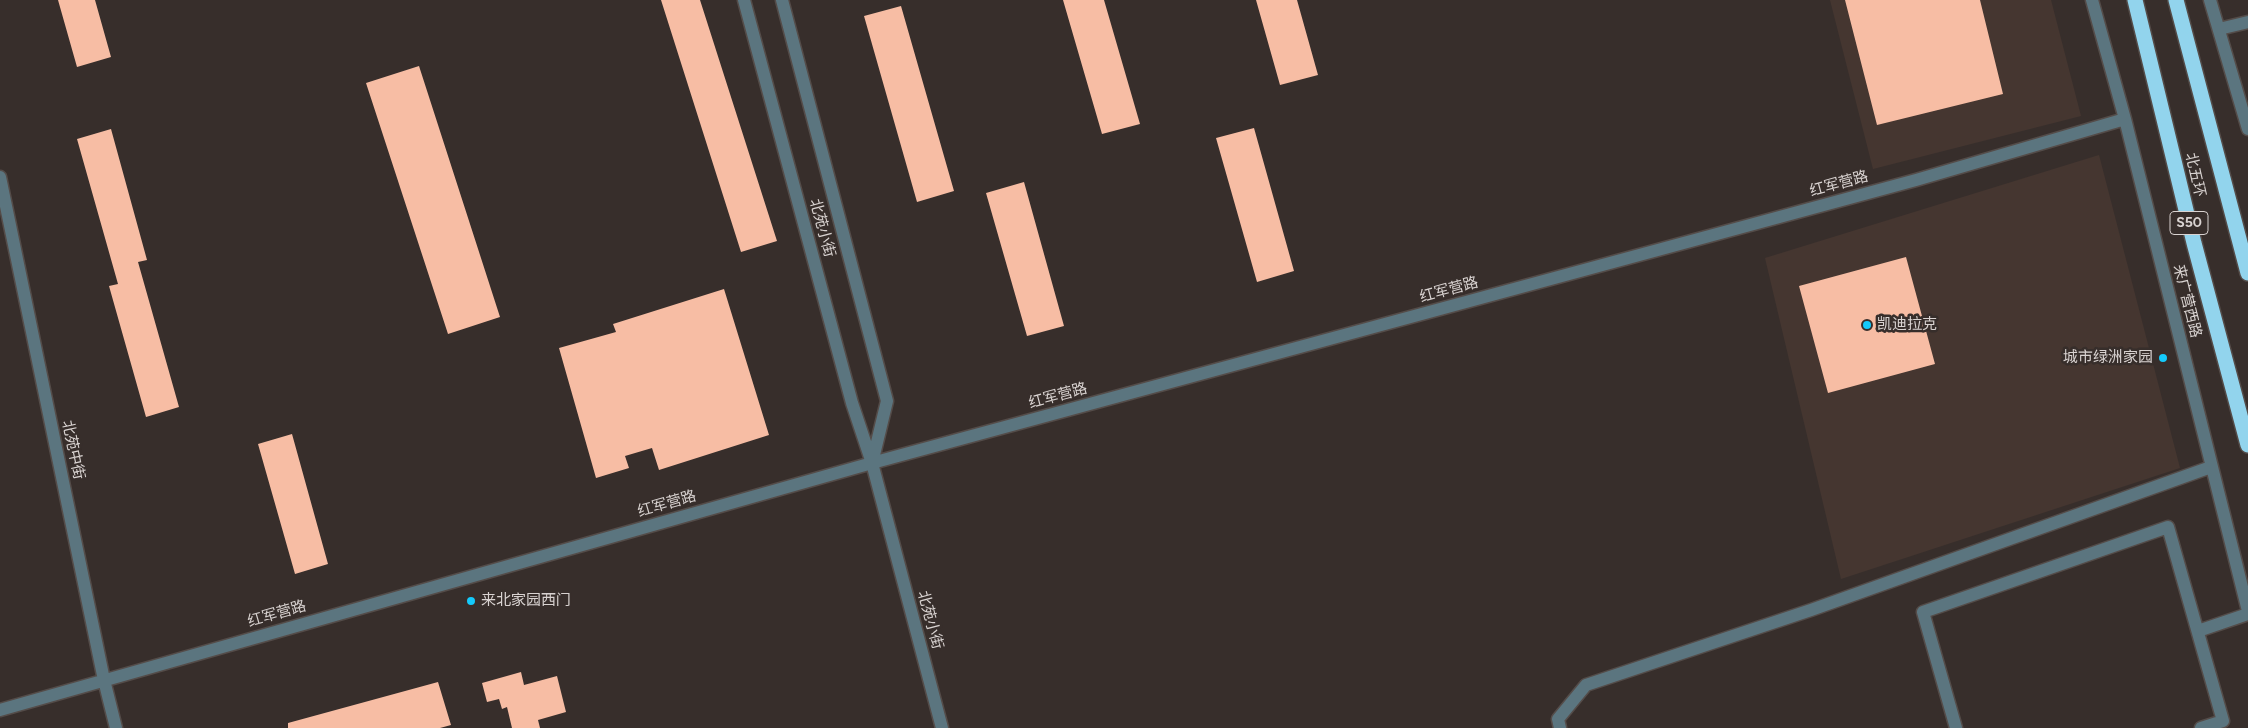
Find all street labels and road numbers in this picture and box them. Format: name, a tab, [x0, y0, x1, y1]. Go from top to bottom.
street label: 北五环	[2181, 151, 2209, 199]
street label: 红军营路	[1808, 168, 1870, 200]
street label: 北苑小街	[806, 197, 838, 259]
road number: S50	[2170, 212, 2208, 234]
street label: 来广营西路	[2169, 262, 2205, 340]
street label: 红军营路	[1418, 274, 1480, 306]
street label: 红军营路	[1027, 380, 1089, 412]
street label: 北苑中街	[58, 419, 88, 481]
street label: 红军营路	[636, 487, 698, 521]
street label: 北苑小街	[914, 589, 946, 651]
street label: 红军营路	[246, 597, 308, 631]

